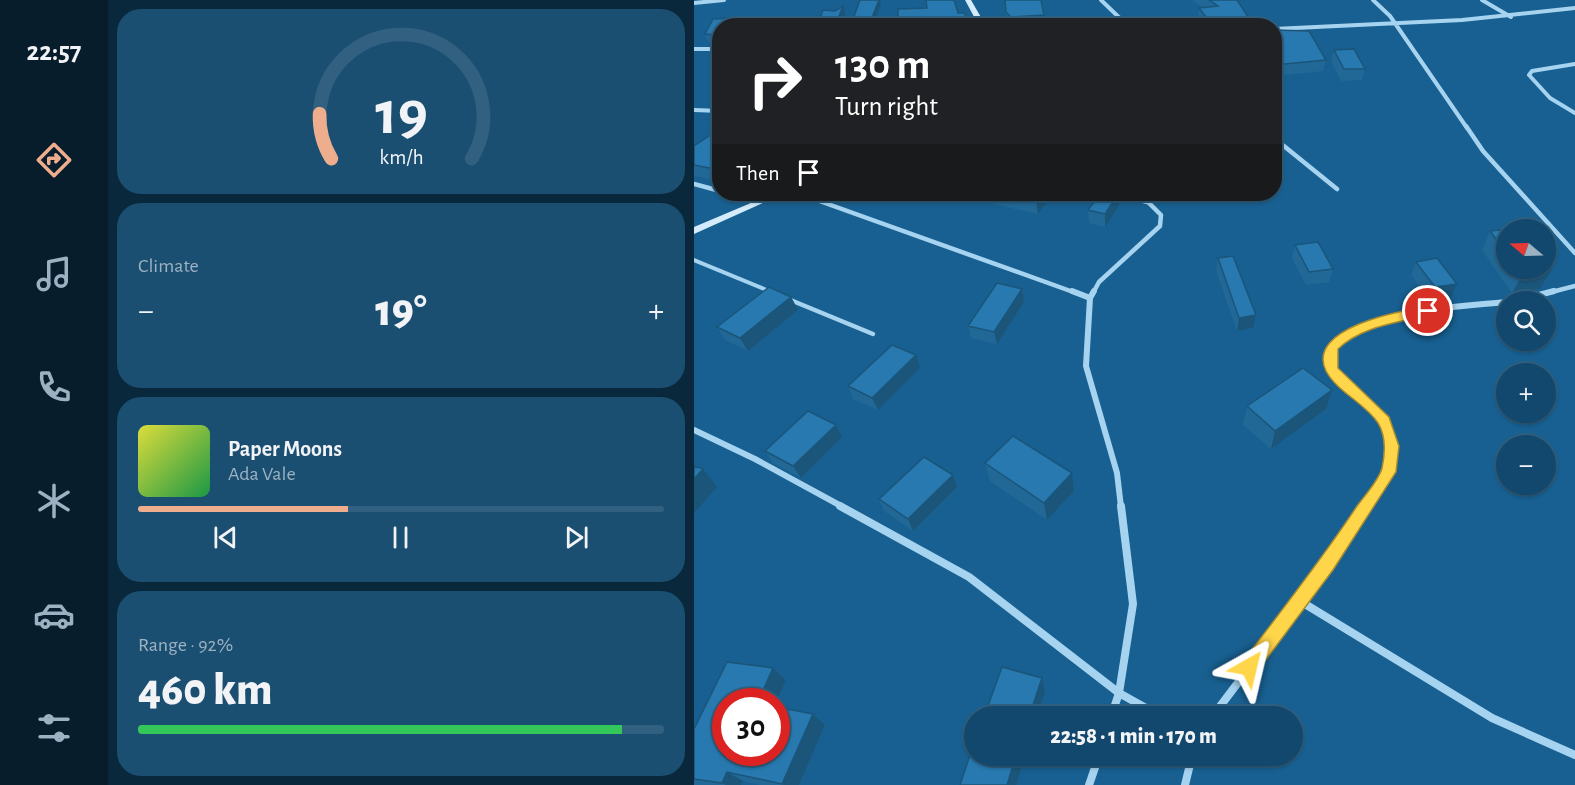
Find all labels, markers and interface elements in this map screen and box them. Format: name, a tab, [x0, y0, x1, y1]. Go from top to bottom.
text: 22:57	[27, 38, 81, 65]
icon: right	[736, 42, 814, 120]
text: 130 m	[835, 44, 930, 86]
text: 19	[375, 83, 427, 145]
text: Turn right	[835, 93, 938, 120]
icon: directions	[33, 139, 75, 181]
text: km/h	[379, 147, 423, 168]
icon: arrive	[792, 156, 825, 189]
text: Then	[736, 162, 780, 184]
north arrow	[1496, 219, 1556, 279]
map controls	[1496, 219, 1556, 495]
icon: music	[33, 253, 75, 295]
text: Climate	[138, 256, 199, 276]
pin	[1402, 285, 1453, 336]
text: 19°	[375, 289, 427, 334]
button: search	[1496, 291, 1556, 351]
icon: arrive	[1411, 294, 1444, 327]
text: −	[138, 295, 154, 328]
text: +	[648, 295, 664, 328]
button: +	[1496, 363, 1556, 423]
icon: phone	[33, 366, 75, 408]
button: −	[1496, 435, 1556, 495]
text: Paper Moons	[228, 438, 342, 460]
text: Ada Vale	[228, 464, 296, 484]
icon: climate	[33, 480, 75, 522]
icon: previous	[209, 521, 242, 554]
icon: pause	[384, 521, 417, 554]
icon: next	[560, 521, 593, 554]
icon: car	[33, 594, 75, 636]
text: Range · 92%	[138, 635, 233, 655]
position arrow	[1217, 635, 1281, 699]
text: 460 km	[138, 668, 273, 713]
speed limit sign: 30	[712, 688, 790, 766]
icon: filters	[33, 707, 75, 749]
text: 22:58 · 1 min · 170 m	[1050, 725, 1217, 747]

